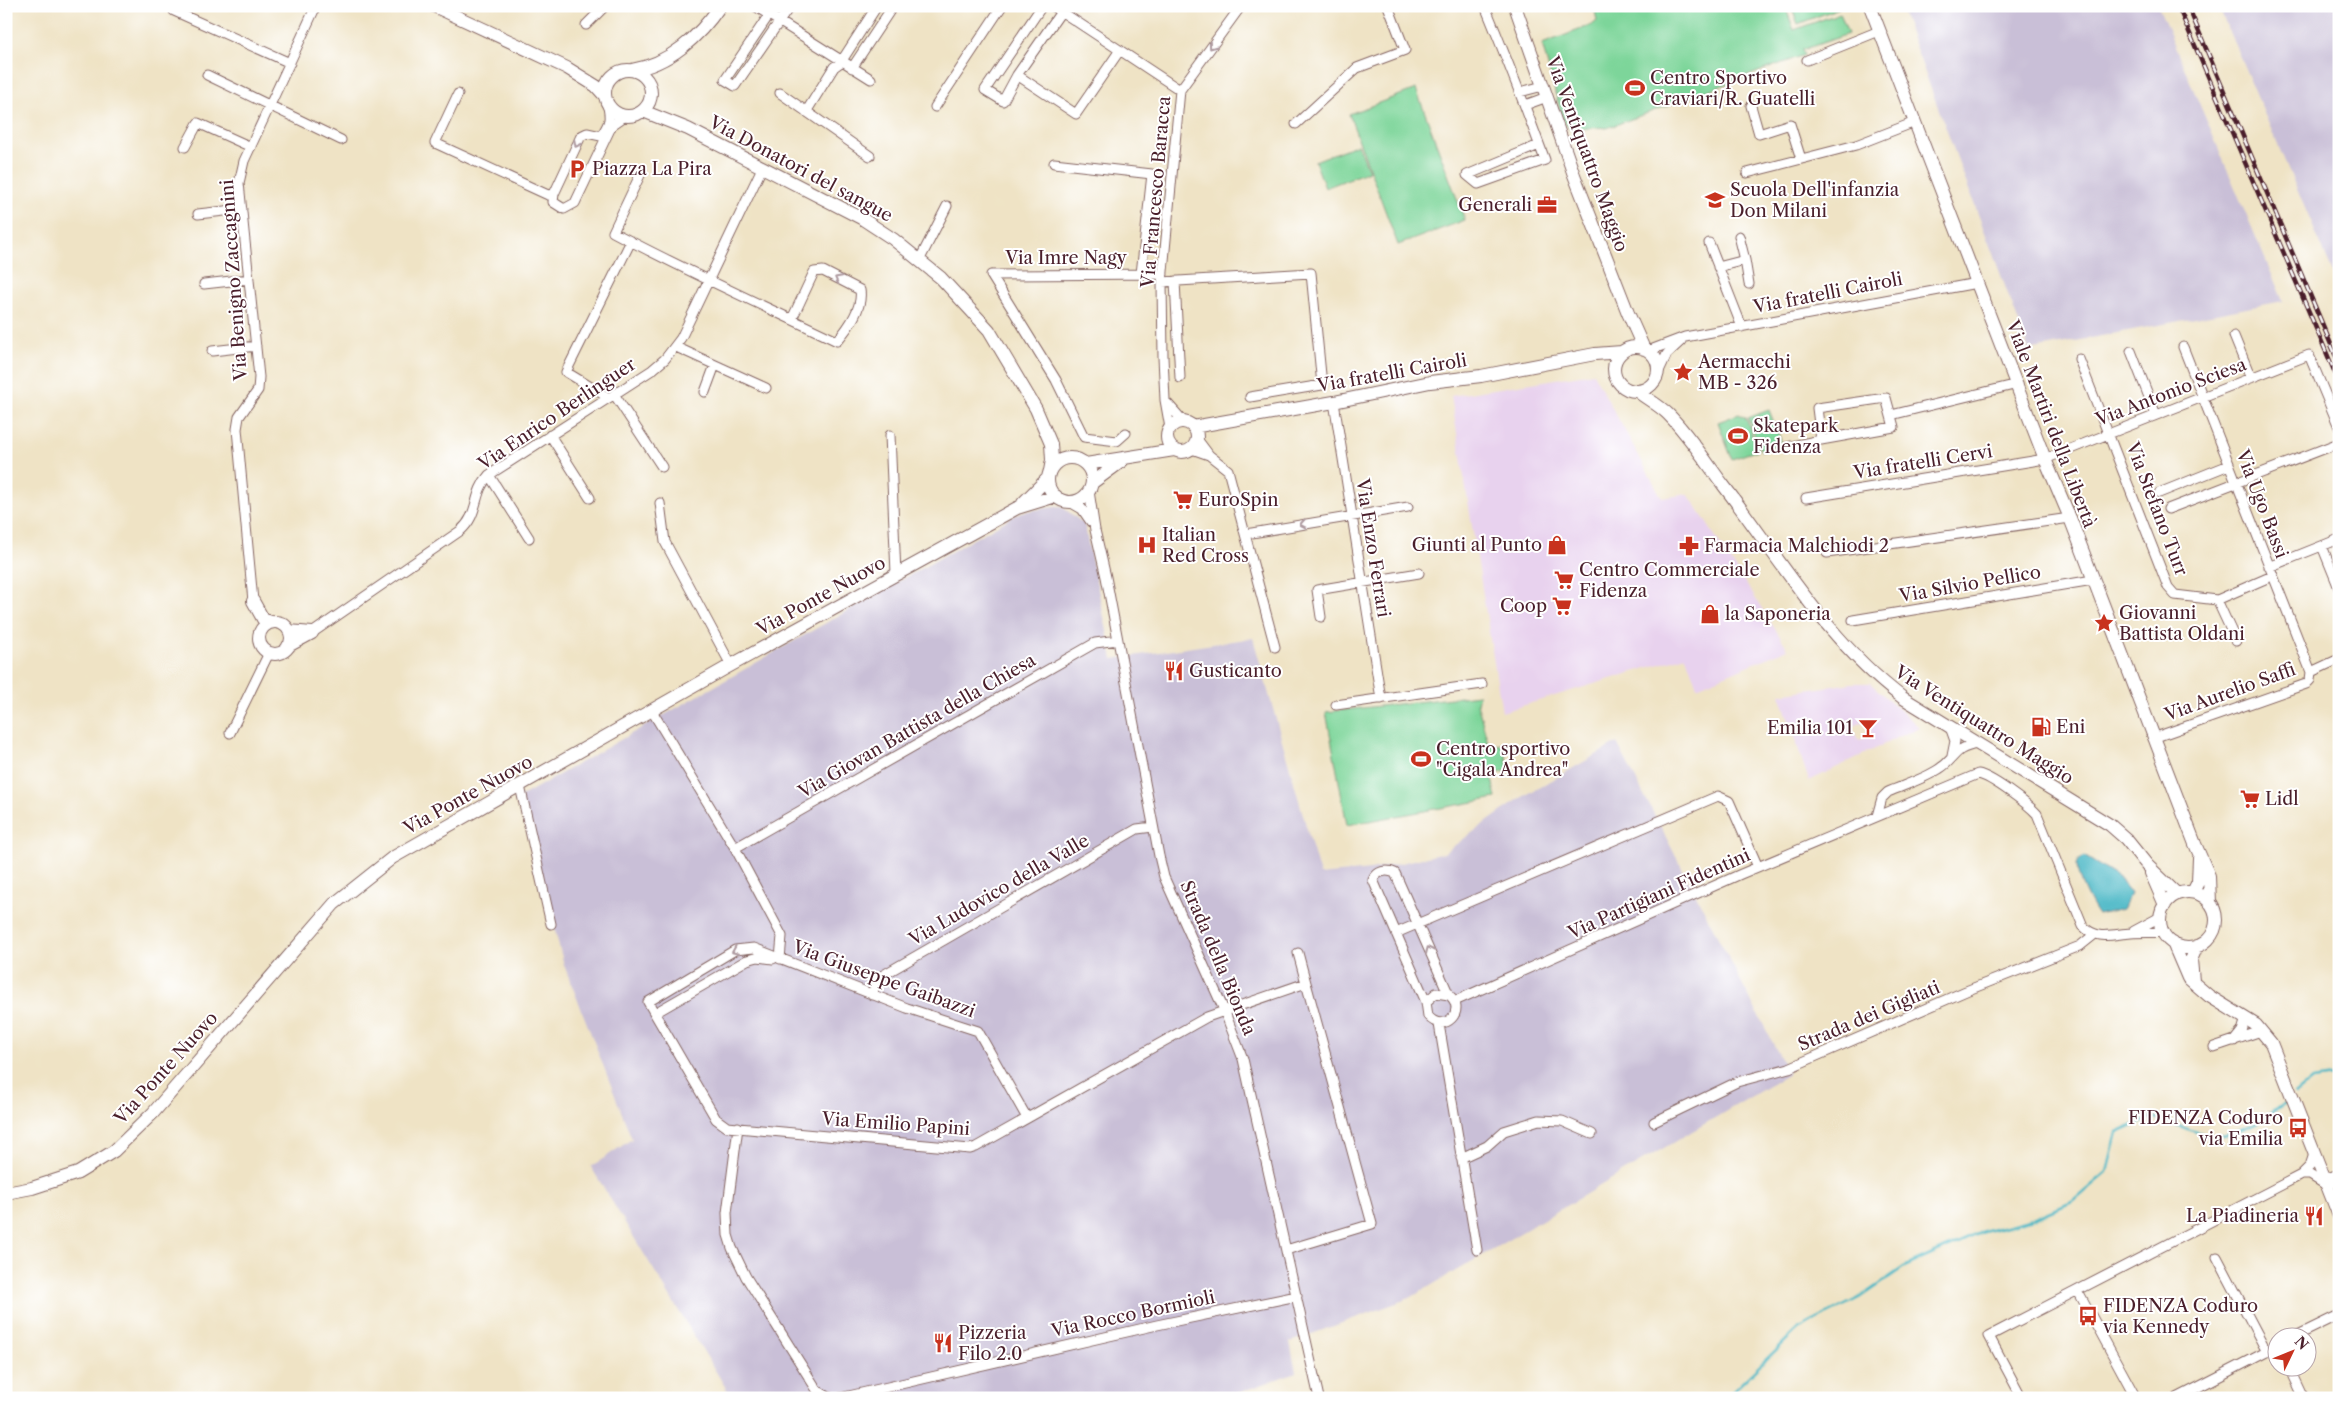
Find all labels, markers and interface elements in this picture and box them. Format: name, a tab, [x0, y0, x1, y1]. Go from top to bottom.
one-way arrow	[1209, 40, 1218, 50]
street label: Via Ventiquattro Maggio	[1541, 52, 1633, 255]
place label: Centro Sportivo Craviari/R. Guatelli	[1650, 67, 1816, 110]
sports icon: Centro Sportivo Craviari/R. Guatelli	[1624, 77, 1646, 99]
street label: Via Francesco Baracca	[1137, 95, 1175, 290]
street label: Via Donatori del sangue	[705, 111, 897, 227]
one-way arrow	[573, 139, 583, 148]
parking icon: Piazza La Pira	[566, 158, 588, 180]
place label: Piazza La Pira	[592, 158, 712, 180]
street label: Via Benigno Zaccagnini	[216, 178, 252, 382]
place label: Scuola Dell'infanzia Don Milani	[1730, 179, 1900, 222]
school or university icon: Scuola Dell'infanzia Don Milani	[1704, 189, 1726, 211]
place label: Generali	[1458, 194, 1533, 216]
office icon: Generali	[1536, 194, 1558, 216]
street label: Via Imre Nagy	[1004, 247, 1128, 269]
street label: Via fratelli Cairoli	[1751, 268, 1905, 318]
one-way arrow	[835, 275, 844, 285]
street label: Viale Martiri della Libertà	[2001, 316, 2101, 531]
street label: Via fratelli Cairoli	[1315, 349, 1469, 397]
place label: Aermacchi MB - 326	[1697, 351, 1791, 394]
street label: Via Enrico Berlinguer	[473, 353, 640, 475]
street label: Via Antonio Sciesa	[2092, 353, 2250, 431]
place icon: Aermacchi MB - 326	[1672, 361, 1694, 383]
place label: Skatepark Fidenza	[1753, 415, 1840, 458]
sports icon: Skatepark Fidenza	[1727, 425, 1749, 447]
street label: Via Stefano Turr	[2121, 438, 2193, 579]
street label: Via fratelli Cervi	[1851, 440, 1994, 484]
street label: Via Ugo Bassi	[2231, 446, 2293, 562]
street label: Via Enzo Ferrari	[1351, 476, 1395, 619]
supermarket icon: EuroSpin	[1172, 489, 1194, 511]
place label: EuroSpin	[1198, 489, 1278, 511]
one-way arrow	[1298, 519, 1307, 529]
place label: Italian Red Cross	[1162, 524, 1249, 567]
hospital icon: Italian Red Cross	[1136, 534, 1158, 556]
place label: Giunti al Punto	[1412, 534, 1542, 556]
shop icon: Giunti al Punto	[1546, 534, 1568, 556]
pharmacy icon: Farmacia Malchiodi 2	[1678, 535, 1700, 557]
place label: Farmacia Malchiodi 2	[1704, 535, 1889, 557]
street label: Via Ponte Nuovo	[752, 552, 889, 641]
place label: Centro Commerciale Fidenza	[1579, 559, 1759, 602]
street label: Via Silvio Pellico	[1897, 561, 2042, 607]
supermarket icon: Centro Commerciale Fidenza	[1553, 569, 1575, 591]
place label: Coop	[1500, 595, 1547, 617]
supermarket icon: Coop	[1551, 595, 1573, 617]
place label: Giovanni Battista Oldani	[2119, 602, 2245, 645]
shop icon: la Saponeria	[1699, 603, 1721, 625]
place label: la Saponeria	[1725, 603, 1831, 625]
place icon: Giovanni Battista Oldani	[2093, 612, 2115, 634]
street label: Via Giovan Battista della Chiesa	[794, 649, 1040, 804]
street label: Via Aurelio Saffi	[2161, 658, 2299, 726]
restaurant icon: Gusticanto	[1163, 660, 1185, 682]
place label: Gusticanto	[1189, 660, 1282, 682]
street label: Via Ventiquattro Maggio	[1890, 660, 2078, 789]
fuel station icon: Eni	[2030, 716, 2052, 738]
place label: Eni	[2056, 716, 2086, 738]
place label: Emilia 101	[1767, 717, 1853, 739]
bar icon: Emilia 101	[1857, 717, 1879, 739]
place label: Centro sportivo "Cigala Andrea"	[1436, 738, 1570, 781]
sports icon: Centro sportivo "Cigala Andrea"	[1410, 748, 1432, 770]
street label: Via Ponte Nuovo	[399, 751, 536, 840]
supermarket icon: Lidl	[2239, 788, 2261, 810]
place label: Lidl	[2265, 788, 2299, 810]
street label: Via Ludovico della Valle	[904, 829, 1093, 951]
street label: Via Partigiani Fidentini	[1564, 844, 1754, 945]
street label: Strada della Bionda	[1175, 877, 1261, 1039]
street label: Via Giuseppe Gaibazzi	[789, 935, 979, 1022]
one-way arrow	[731, 945, 740, 956]
one-way arrow	[1425, 946, 1435, 955]
street label: Strada dei Gigliati	[1795, 976, 1944, 1056]
street label: Via Ponte Nuovo	[109, 1007, 222, 1130]
place label: FIDENZA Coduro via Emilia	[2128, 1107, 2283, 1150]
street label: Via Emilio Papini	[820, 1108, 971, 1140]
bus stop icon: FIDENZA Coduro via Emilia	[2287, 1117, 2309, 1139]
place label: La Piadineria	[2186, 1205, 2300, 1227]
restaurant icon: La Piadineria	[2303, 1205, 2325, 1227]
street label: Via Rocco Bormioli	[1048, 1286, 1217, 1342]
place label: FIDENZA Coduro via Kennedy	[2102, 1295, 2258, 1338]
bus stop icon: FIDENZA Coduro via Kennedy	[2077, 1305, 2099, 1327]
place label: Pizzeria Filo 2.0	[958, 1322, 1027, 1365]
north arrow	[2268, 1326, 2318, 1376]
restaurant icon: Pizzeria Filo 2.0	[932, 1332, 954, 1354]
text: N	[2291, 1333, 2312, 1354]

